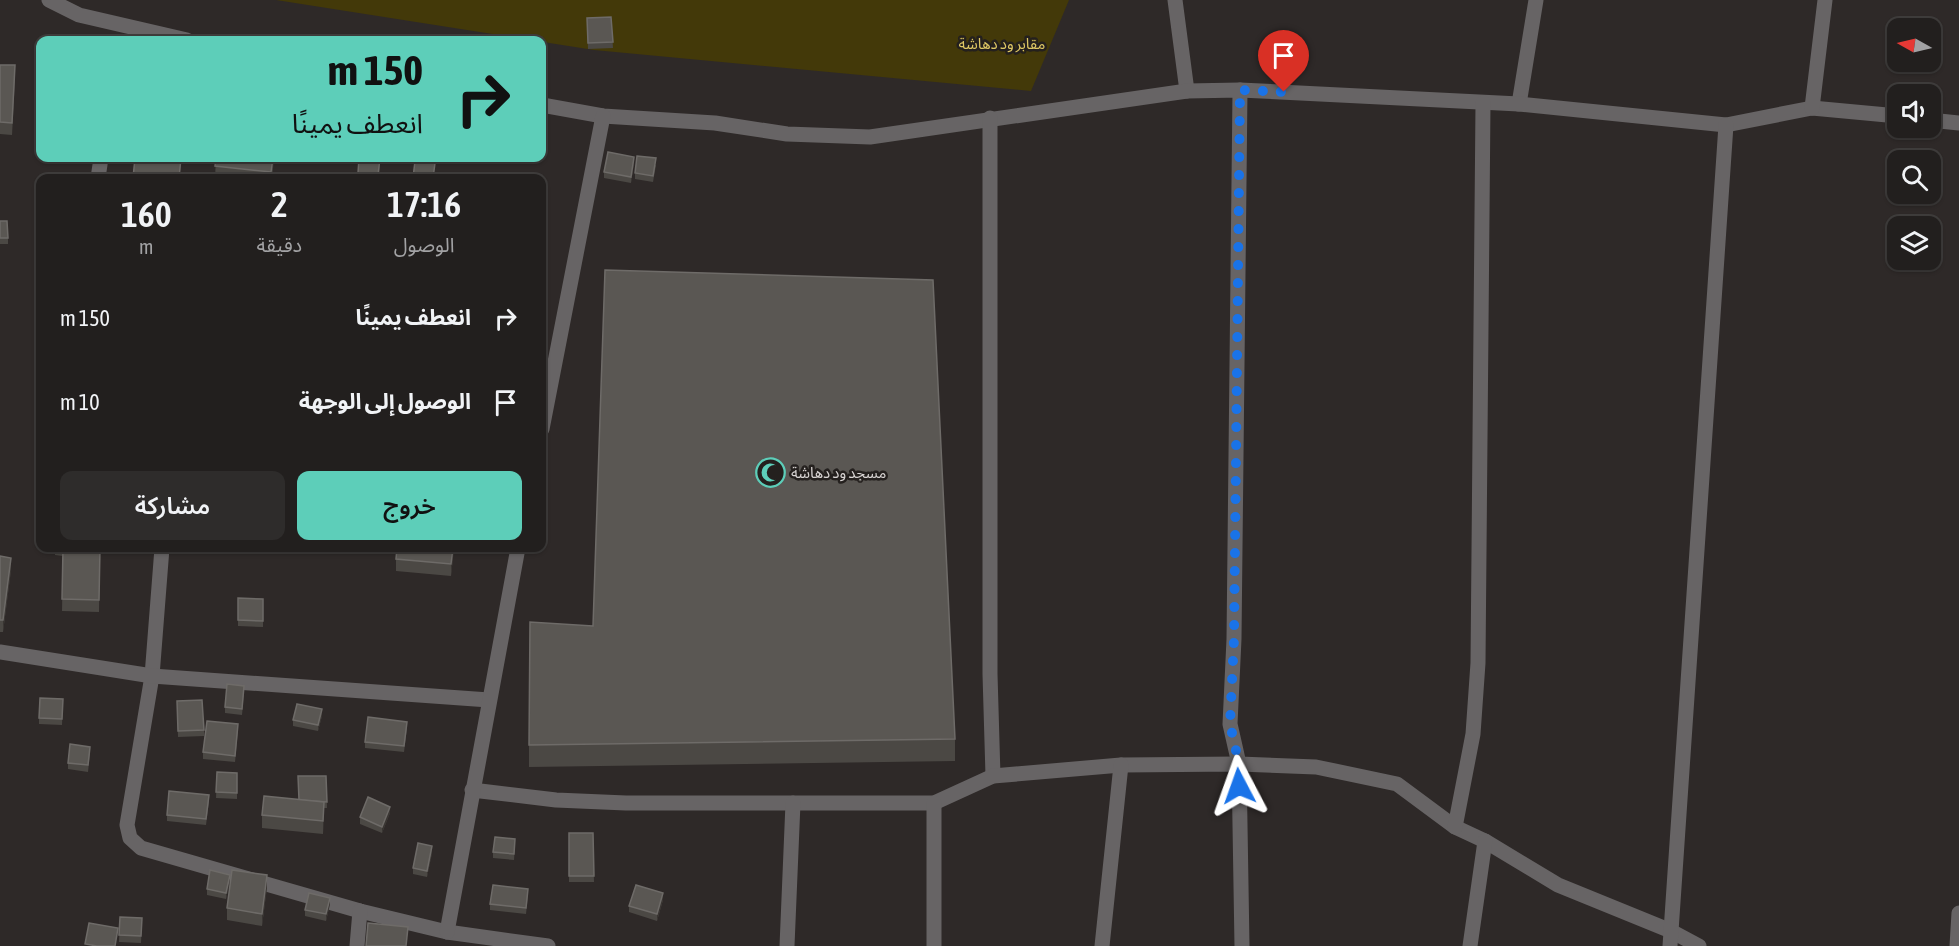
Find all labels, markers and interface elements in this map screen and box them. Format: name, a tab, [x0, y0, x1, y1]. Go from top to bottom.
north arrow	[1887, 18, 1941, 72]
map controls	[1887, 18, 1941, 270]
pin	[1258, 30, 1309, 92]
park label: مقابر ود دهاشة	[959, 35, 1045, 53]
icon: arrive	[1267, 39, 1300, 72]
text: 150 m	[328, 46, 423, 94]
icon: right	[444, 60, 522, 138]
button: sound	[1887, 84, 1941, 138]
text: انعطف يمينًا	[292, 108, 423, 139]
button: search	[1887, 150, 1941, 204]
text: 2	[271, 183, 288, 225]
text: 17:16	[387, 183, 461, 225]
text: 160	[121, 193, 172, 235]
button: layers	[1887, 216, 1941, 270]
text: دقيقة	[257, 233, 302, 256]
text: الوصول	[394, 233, 454, 256]
text: m	[139, 235, 153, 258]
icon: right	[489, 302, 522, 335]
text: انعطف يمينًا	[355, 304, 471, 330]
text: 150 m	[60, 305, 110, 331]
icon: arrive	[489, 386, 522, 419]
text: الوصول إلى الوجهة	[299, 388, 471, 414]
text: 10 m	[60, 389, 100, 415]
mosque icon: مسجد ود دهاشة	[754, 457, 786, 489]
place label: مسجد ود دهاشة	[791, 464, 886, 482]
button: مشاركة	[60, 471, 285, 540]
button: خروج	[297, 471, 522, 540]
position arrow	[1207, 754, 1271, 818]

